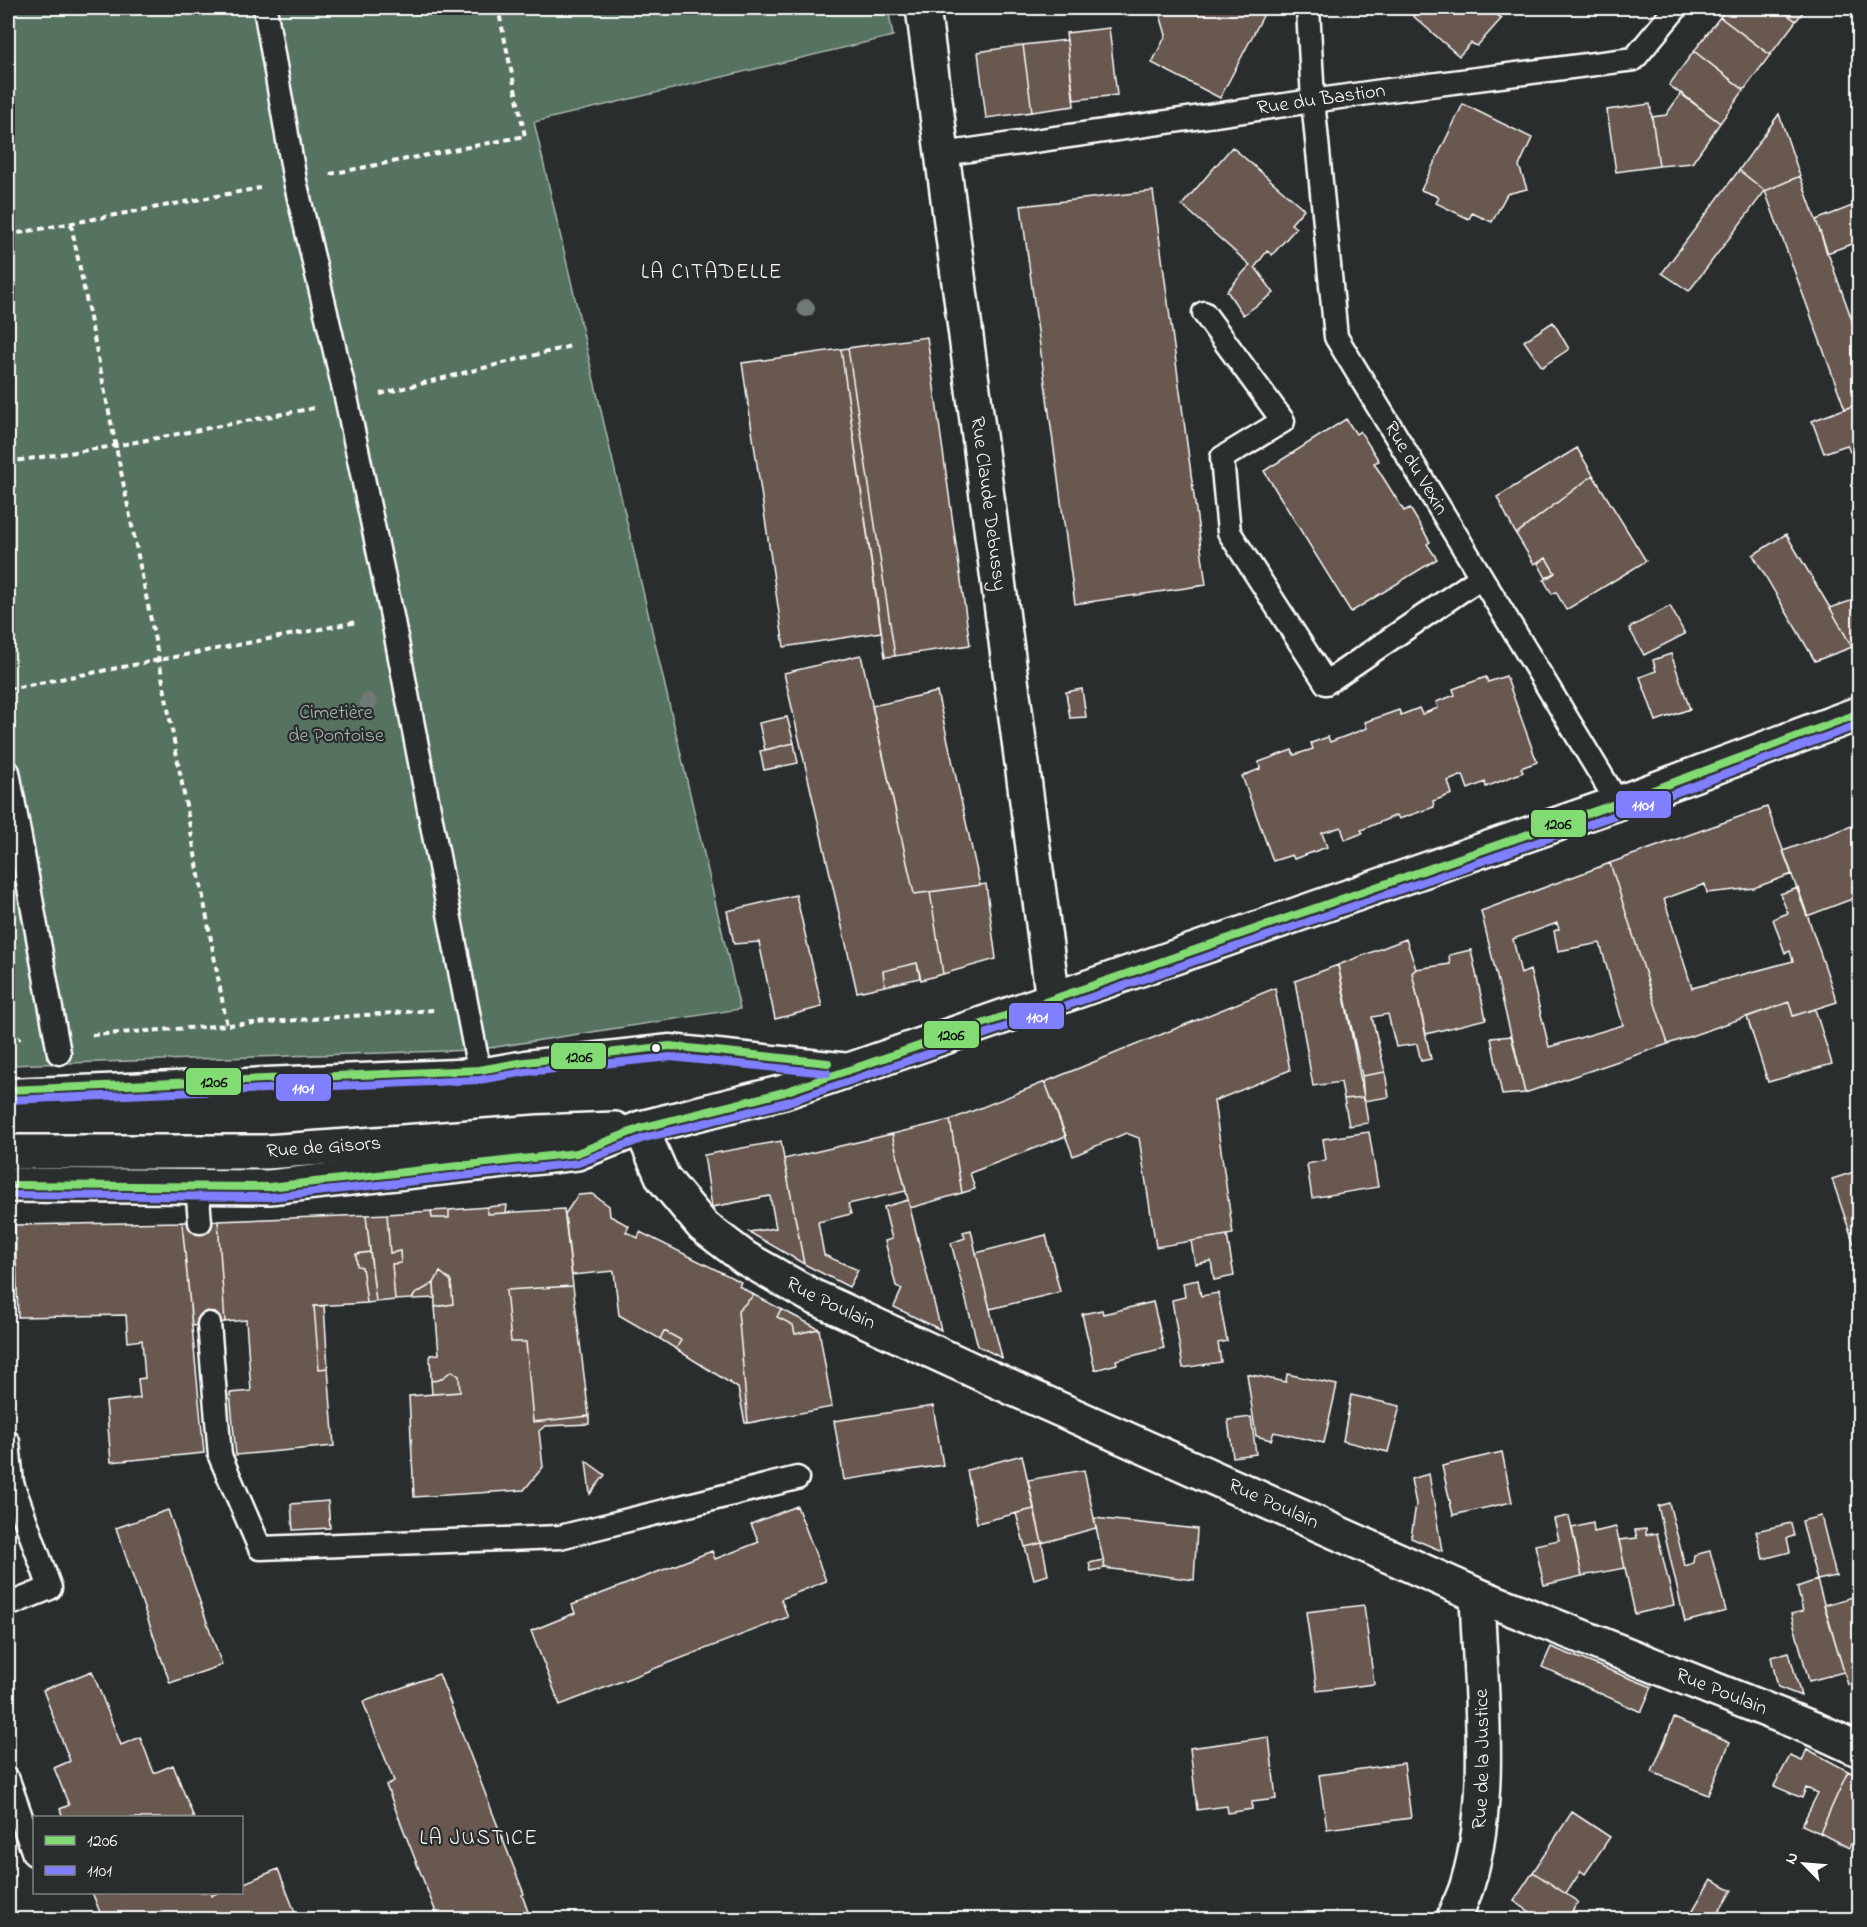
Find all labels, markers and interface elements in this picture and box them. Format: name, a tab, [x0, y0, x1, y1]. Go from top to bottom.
street label: Rue du Bastion	[1255, 76, 1387, 123]
district label: LA CITADELLE	[641, 258, 783, 288]
street label: Rue Claude Debussy	[962, 415, 1014, 593]
street label: Rue du Vexin	[1376, 416, 1455, 521]
park label: Cimetière de Pontoise	[288, 699, 384, 751]
line badge: 1101	[1615, 790, 1672, 819]
text: 1101	[1632, 794, 1655, 818]
line badge: 1206	[1530, 809, 1587, 838]
text: 1206	[1545, 813, 1572, 837]
line badge: 1101	[1008, 1002, 1065, 1030]
text: 1101	[1026, 1006, 1049, 1030]
line badge: 1206	[923, 1020, 980, 1049]
text: 1206	[938, 1024, 965, 1048]
line badge: 1206	[550, 1042, 607, 1070]
unlabelled marker	[650, 1042, 662, 1054]
text: 1206	[566, 1046, 593, 1070]
line badge: 1206	[185, 1067, 242, 1096]
text: 1206	[201, 1071, 228, 1095]
line badge: 1101	[275, 1073, 332, 1102]
text: 1101	[292, 1077, 315, 1101]
street label: Rue de Gisors	[266, 1129, 382, 1166]
street label: Rue Poulain	[780, 1270, 880, 1338]
street label: Rue Poulain	[1223, 1471, 1323, 1537]
street label: Rue Poulain	[1671, 1661, 1772, 1723]
street label: Rue de la Justice	[1465, 1688, 1498, 1831]
legend	[33, 1816, 243, 1894]
district label: LA JUSTICE	[419, 1824, 539, 1854]
text: 1206	[87, 1829, 117, 1855]
north arrow	[1774, 1834, 1834, 1894]
text: N	[1779, 1848, 1805, 1868]
text: 1101	[87, 1859, 112, 1885]

